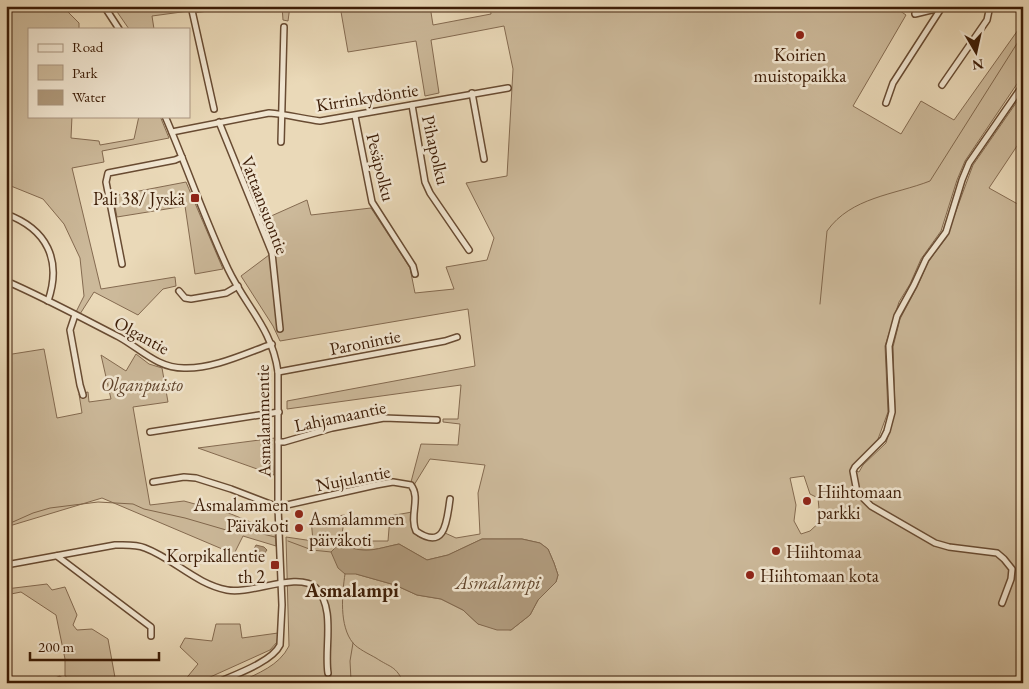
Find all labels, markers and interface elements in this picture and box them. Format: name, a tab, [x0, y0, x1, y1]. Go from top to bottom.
legend	[28, 28, 190, 118]
north arrow	[952, 28, 1002, 78]
marker: Koirien muistopaikka	[794, 29, 806, 41]
text: Road	[72, 37, 104, 56]
place label: Koirien muistopaikka	[754, 43, 847, 87]
text: N	[970, 55, 985, 75]
text: Park	[72, 63, 99, 82]
street label: Kirrinkydöntie	[314, 78, 420, 116]
text: Water	[72, 87, 106, 106]
street label: Pihapolku	[417, 113, 455, 188]
street label: Pesäpolku	[361, 131, 401, 204]
street label: Vattaansuontie	[236, 153, 294, 257]
place label: Pali 38/ Jyskä	[93, 187, 186, 210]
marker: Pali 38/ Jyskä	[189, 192, 201, 204]
street label: Olgantie	[110, 310, 174, 360]
street label: Paronintie	[328, 324, 402, 360]
street label: Asmalammentie	[251, 365, 275, 478]
park label: Olganpuisto	[101, 373, 183, 397]
street label: Lahjamaantie	[292, 395, 388, 437]
street label: Nujulantie	[314, 460, 392, 496]
place label: Hiihtomaan parkki	[817, 480, 903, 524]
place label: Asmalammen Päiväkoti	[193, 493, 290, 537]
marker: Hiihtomaan parkki	[801, 495, 813, 507]
place label: Asmalammen päiväkoti	[308, 507, 405, 551]
marker: Asmalammen Päiväkoti	[293, 508, 305, 520]
marker: Asmalammen päiväkoti	[293, 522, 305, 534]
place label: Hiihtomaa	[786, 540, 862, 563]
place label: Korpikallentie th 2	[166, 544, 265, 588]
marker: Hiihtomaa	[770, 545, 782, 557]
marker: Korpikallentie th 2	[269, 559, 281, 571]
place label: Hiihtomaan kota	[760, 564, 880, 587]
marker: Hiihtomaan kota	[744, 569, 756, 581]
water label: Asmalampi	[454, 570, 542, 595]
district label: Asmalampi	[304, 577, 399, 603]
scale bar	[30, 629, 159, 661]
text: 200 m	[38, 637, 75, 656]

